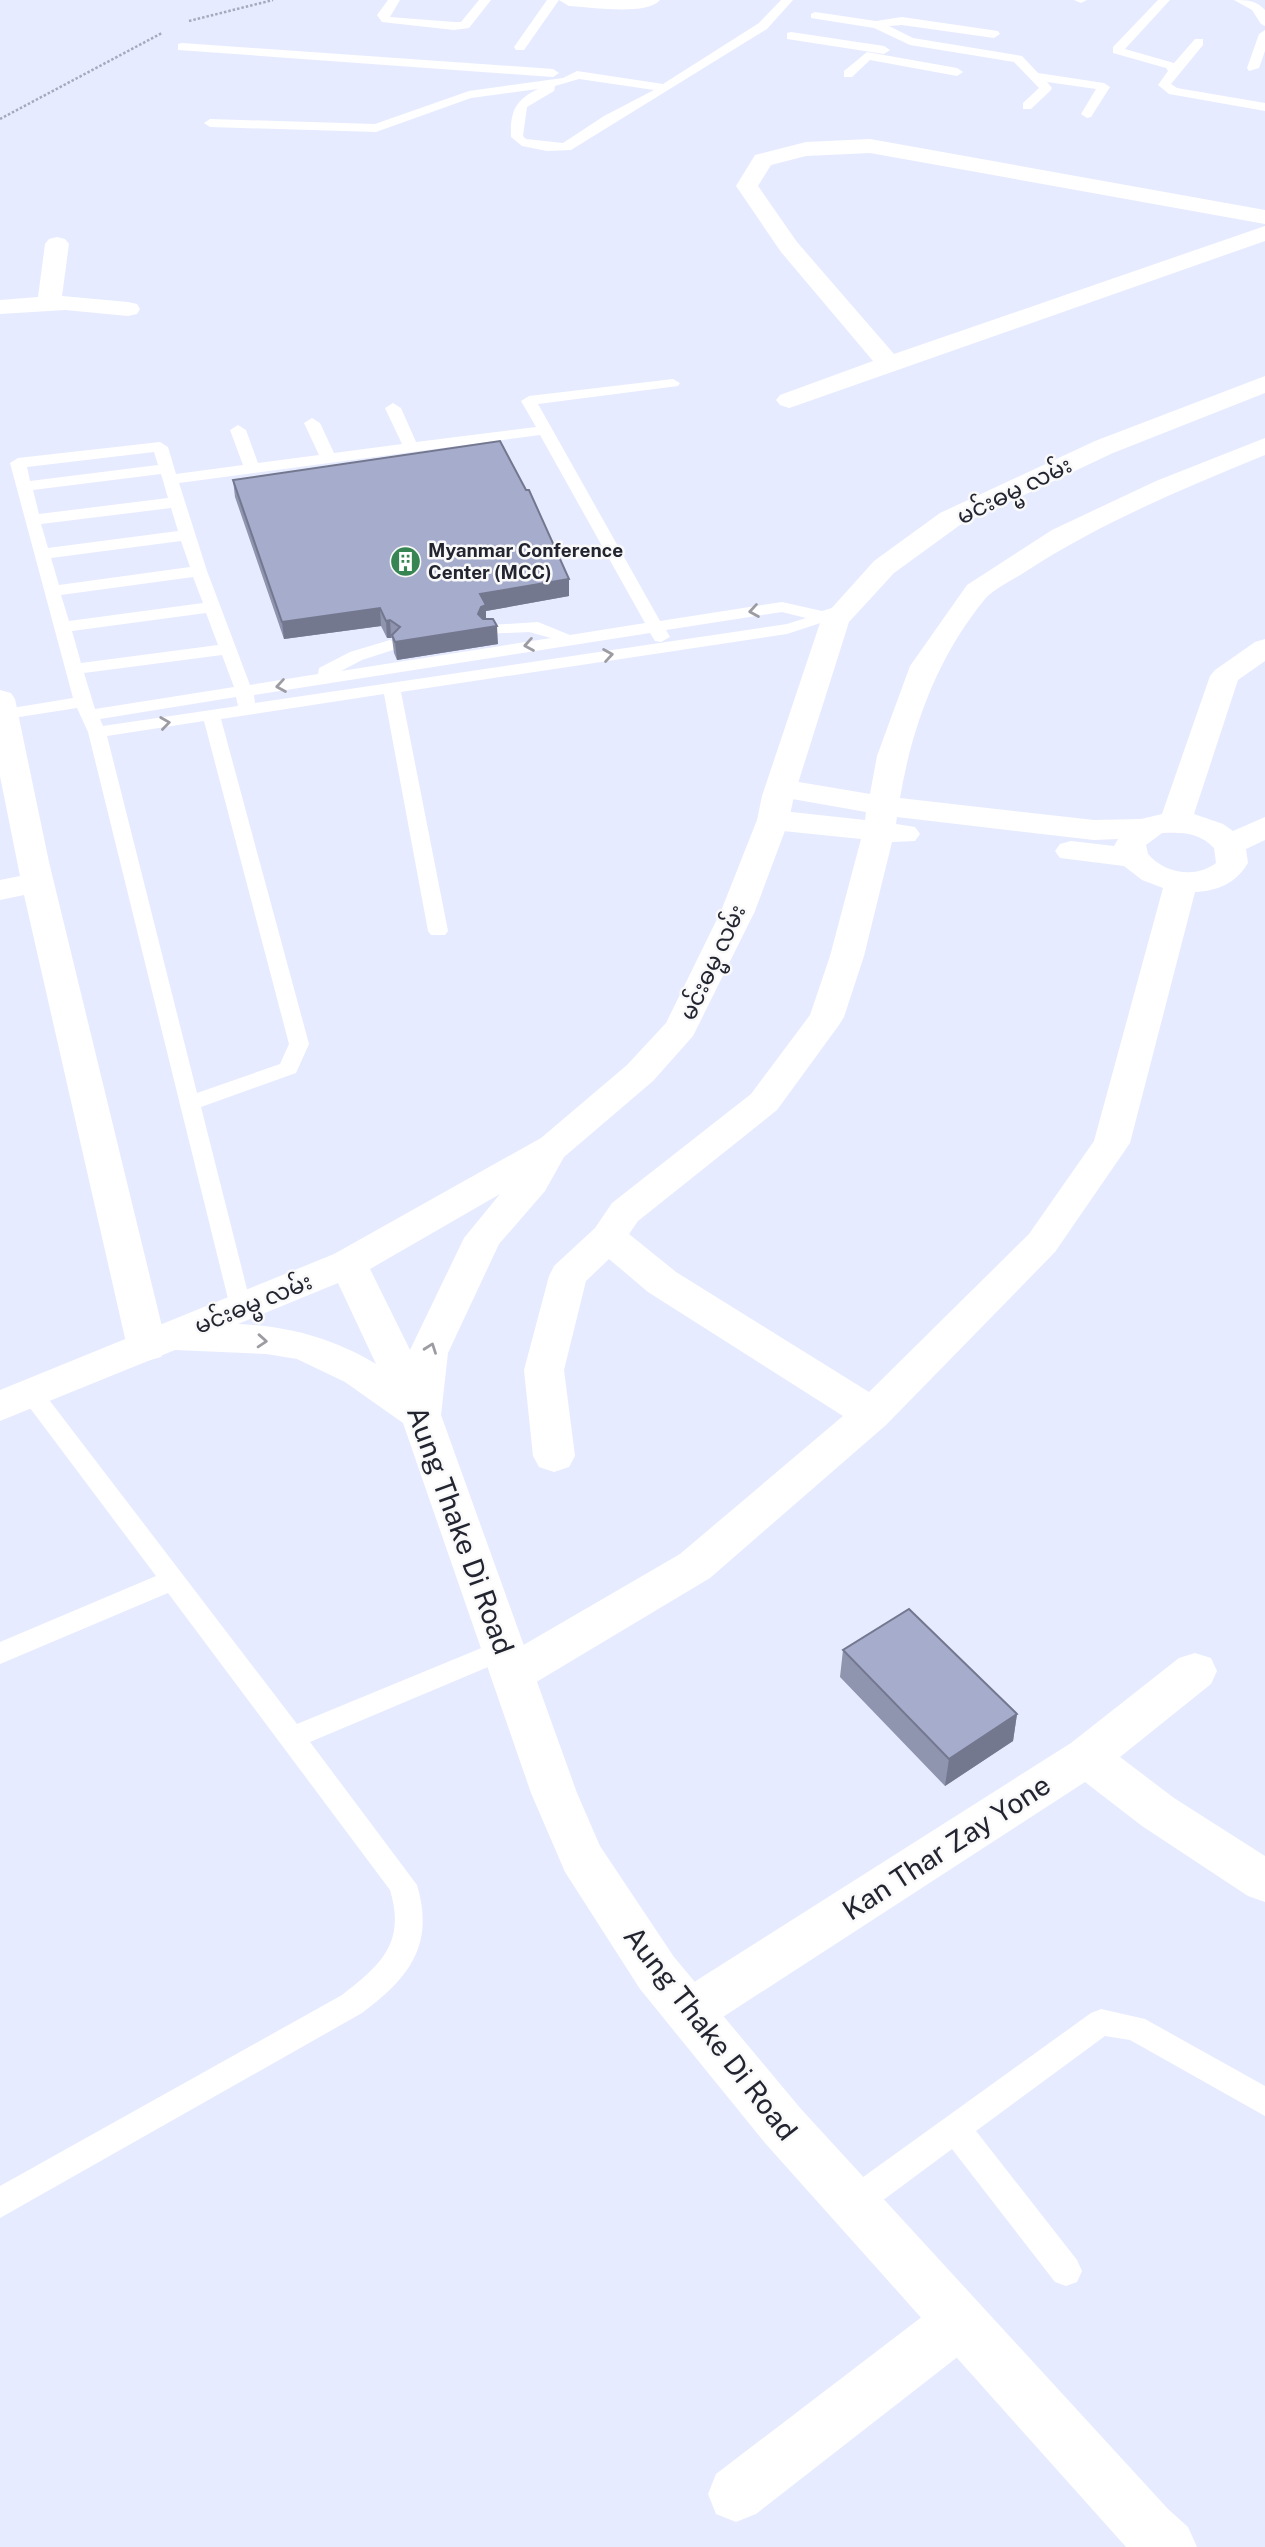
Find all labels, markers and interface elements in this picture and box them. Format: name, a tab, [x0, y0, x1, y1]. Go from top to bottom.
street label: မင်းဓမ္မ လမ်း	[951, 449, 1079, 535]
place label: Myanmar Conference Center (MCC)	[428, 539, 623, 583]
building icon: Myanmar Conference Center (MCC)	[388, 544, 422, 578]
one-way arrow	[748, 603, 760, 618]
one-way arrow	[523, 637, 535, 652]
one-way arrow	[602, 648, 614, 663]
one-way arrow	[275, 678, 287, 693]
one-way arrow	[159, 715, 171, 730]
street label: မင်းဓမ္မ လမ်း	[672, 899, 756, 1027]
street label: မင်းဓမ္မ လမ်း	[189, 1265, 318, 1345]
one-way arrow	[257, 1333, 268, 1348]
one-way arrow	[423, 1343, 437, 1355]
street label: Aung Thake Di Road	[401, 1401, 521, 1659]
street label: Kan Thar Zay Yone	[836, 1768, 1056, 1926]
street label: Aung Thake Di Road	[617, 1920, 805, 2146]

